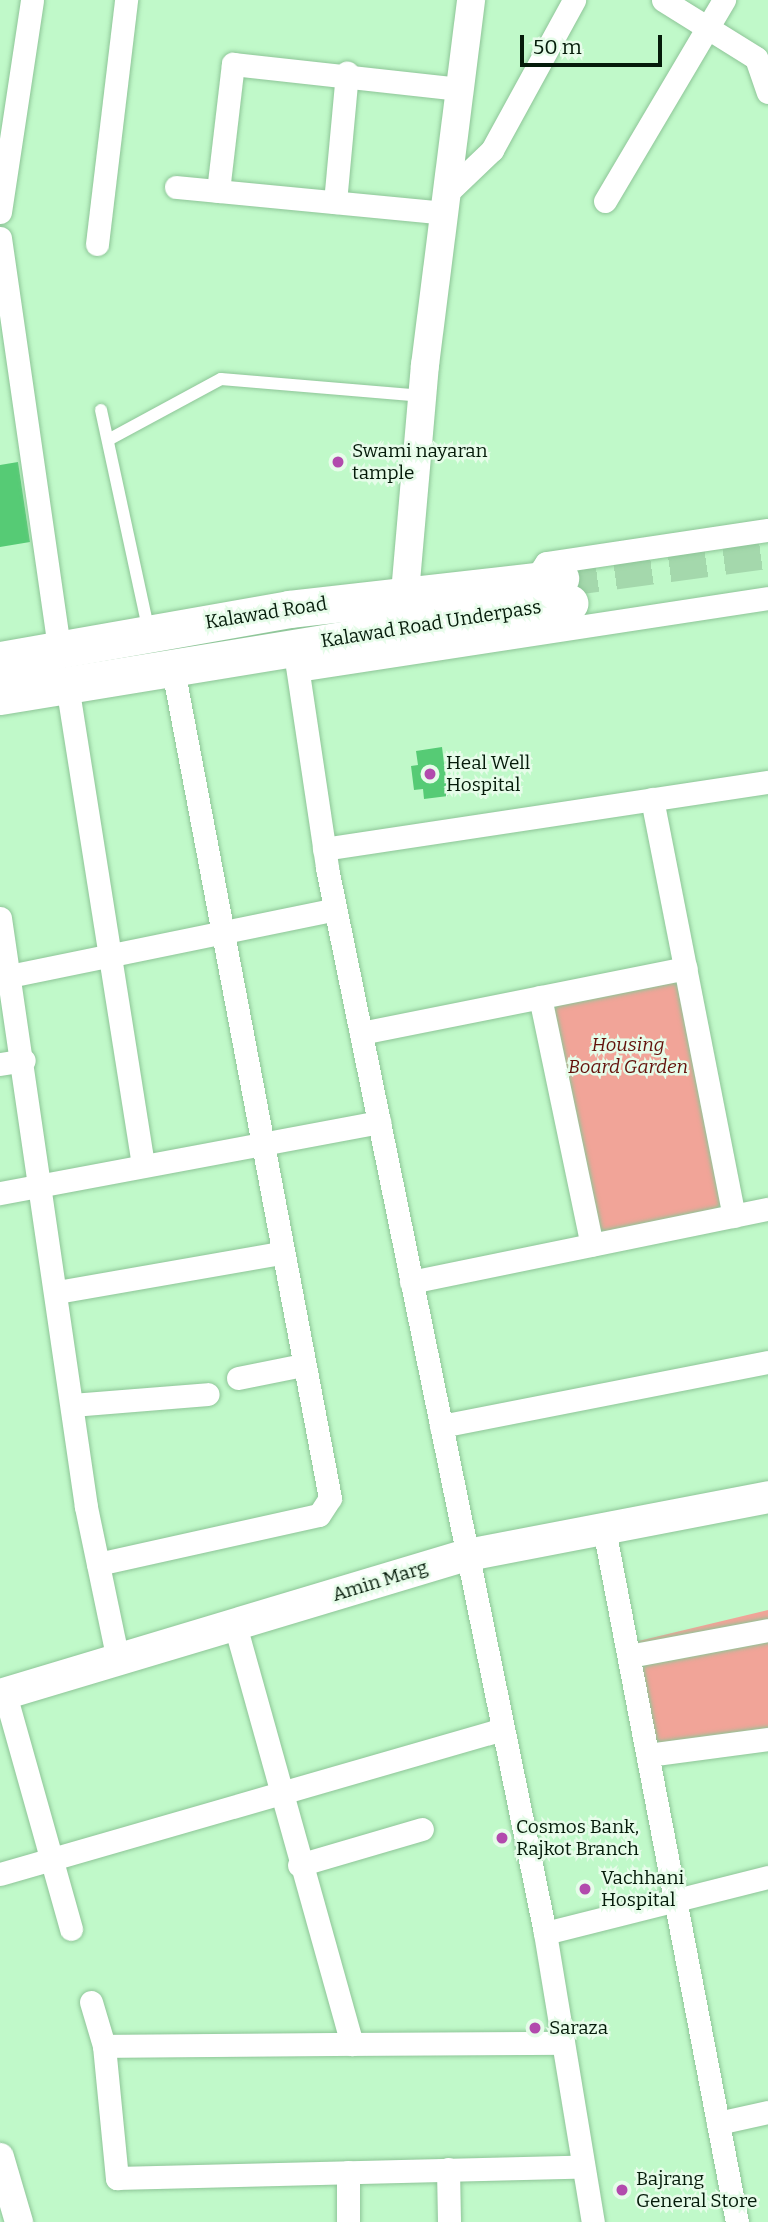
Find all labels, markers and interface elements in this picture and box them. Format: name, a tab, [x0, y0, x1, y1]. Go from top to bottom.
scale bar	[523, 21, 665, 65]
text: 50 m	[533, 34, 582, 60]
place label: Swami nayaran tample	[352, 440, 488, 484]
marker: Swami nayaran tample	[330, 454, 346, 470]
street label: Kalawad Road	[203, 592, 329, 634]
street label: Kalawad Road Underpass	[319, 595, 543, 653]
place label: Heal Well Hospital	[446, 752, 530, 796]
marker: Heal Well Hospital	[420, 764, 440, 784]
park label: Housing Board Garden	[568, 1034, 688, 1078]
street label: Amin Marg	[330, 1556, 430, 1606]
place label: Cosmos Bank, Rajkot Branch	[516, 1816, 639, 1860]
marker: Cosmos Bank, Rajkot Branch	[494, 1830, 510, 1846]
place label: Vachhani Hospital	[601, 1867, 684, 1911]
marker: Vachhani Hospital	[575, 1879, 595, 1899]
place label: Saraza	[549, 2017, 608, 2039]
marker: Saraza	[527, 2020, 543, 2036]
place label: Bajrang General Store	[636, 2168, 757, 2212]
marker: Bajrang General Store	[614, 2182, 630, 2198]

